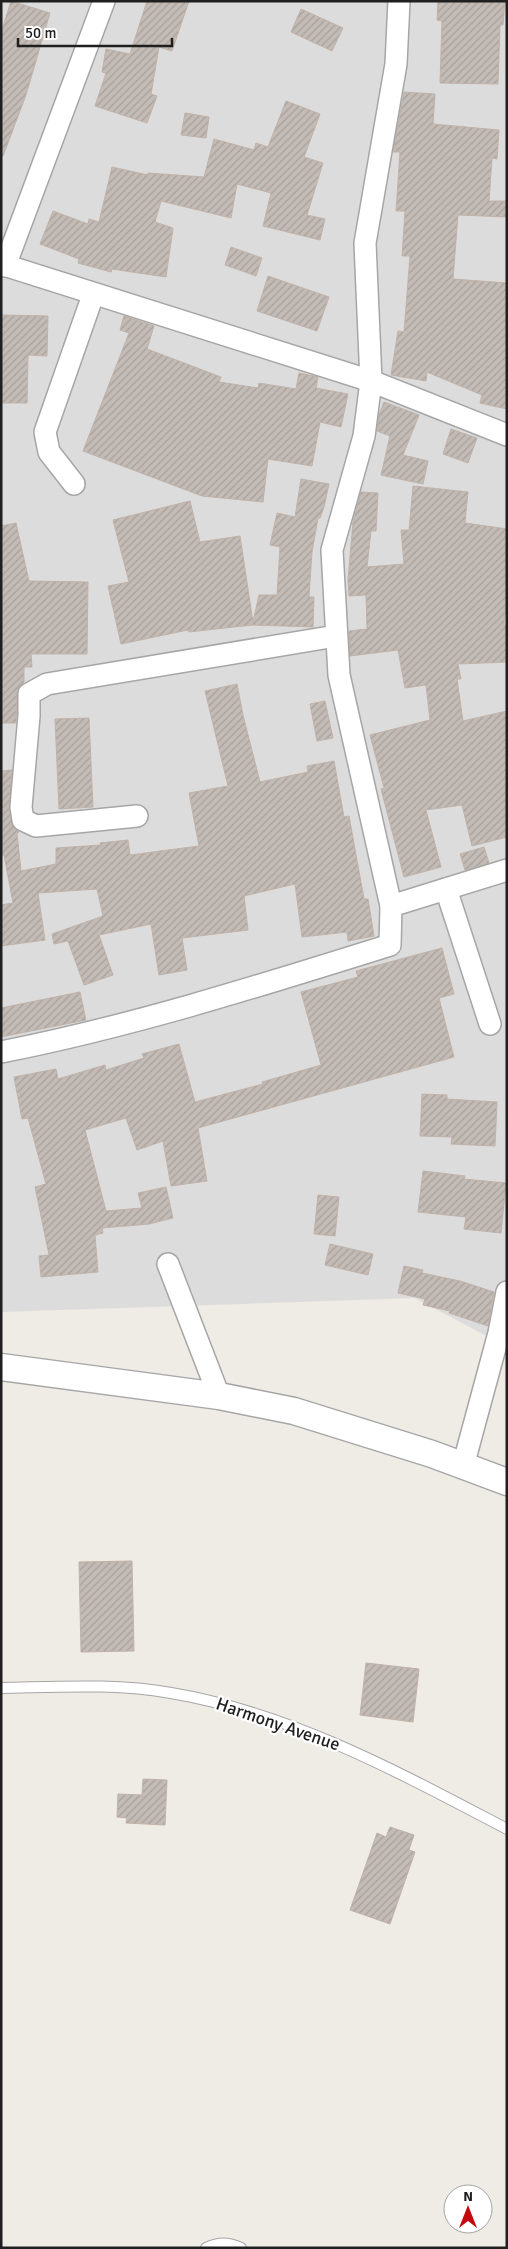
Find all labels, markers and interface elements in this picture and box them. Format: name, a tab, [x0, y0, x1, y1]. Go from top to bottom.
scale bar	[18, 15, 171, 47]
text: 50 m	[25, 24, 56, 42]
street label: Harmony Avenue	[213, 1692, 343, 1756]
north arrow	[443, 2184, 493, 2234]
text: N	[463, 2188, 473, 2205]

